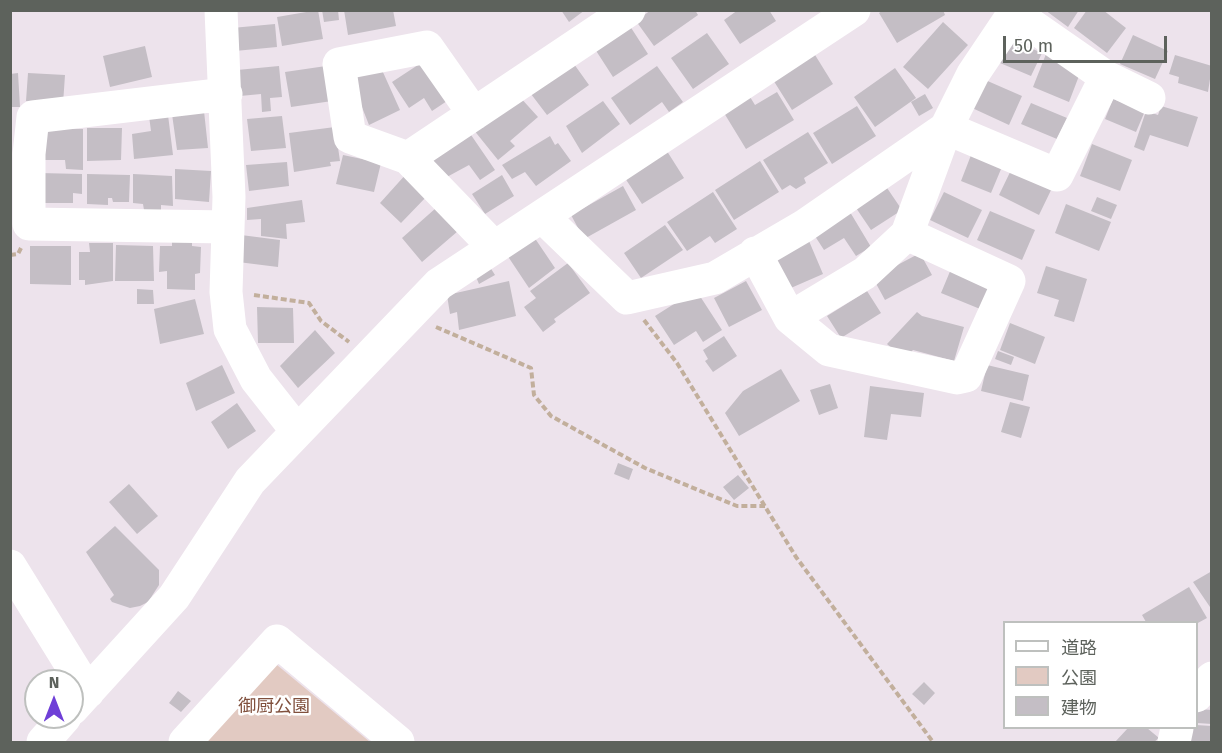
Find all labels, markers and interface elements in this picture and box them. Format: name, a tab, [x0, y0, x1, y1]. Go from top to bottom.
scale bar	[1006, 24, 1170, 62]
text: 50 m	[1014, 35, 1053, 57]
legend	[1003, 621, 1198, 729]
text: 道路	[1061, 637, 1097, 659]
text: 公園	[1061, 667, 1097, 689]
north arrow	[24, 669, 84, 729]
text: N	[49, 673, 59, 692]
park label: 御厨公園	[238, 696, 310, 718]
text: 建物	[1061, 697, 1097, 719]

